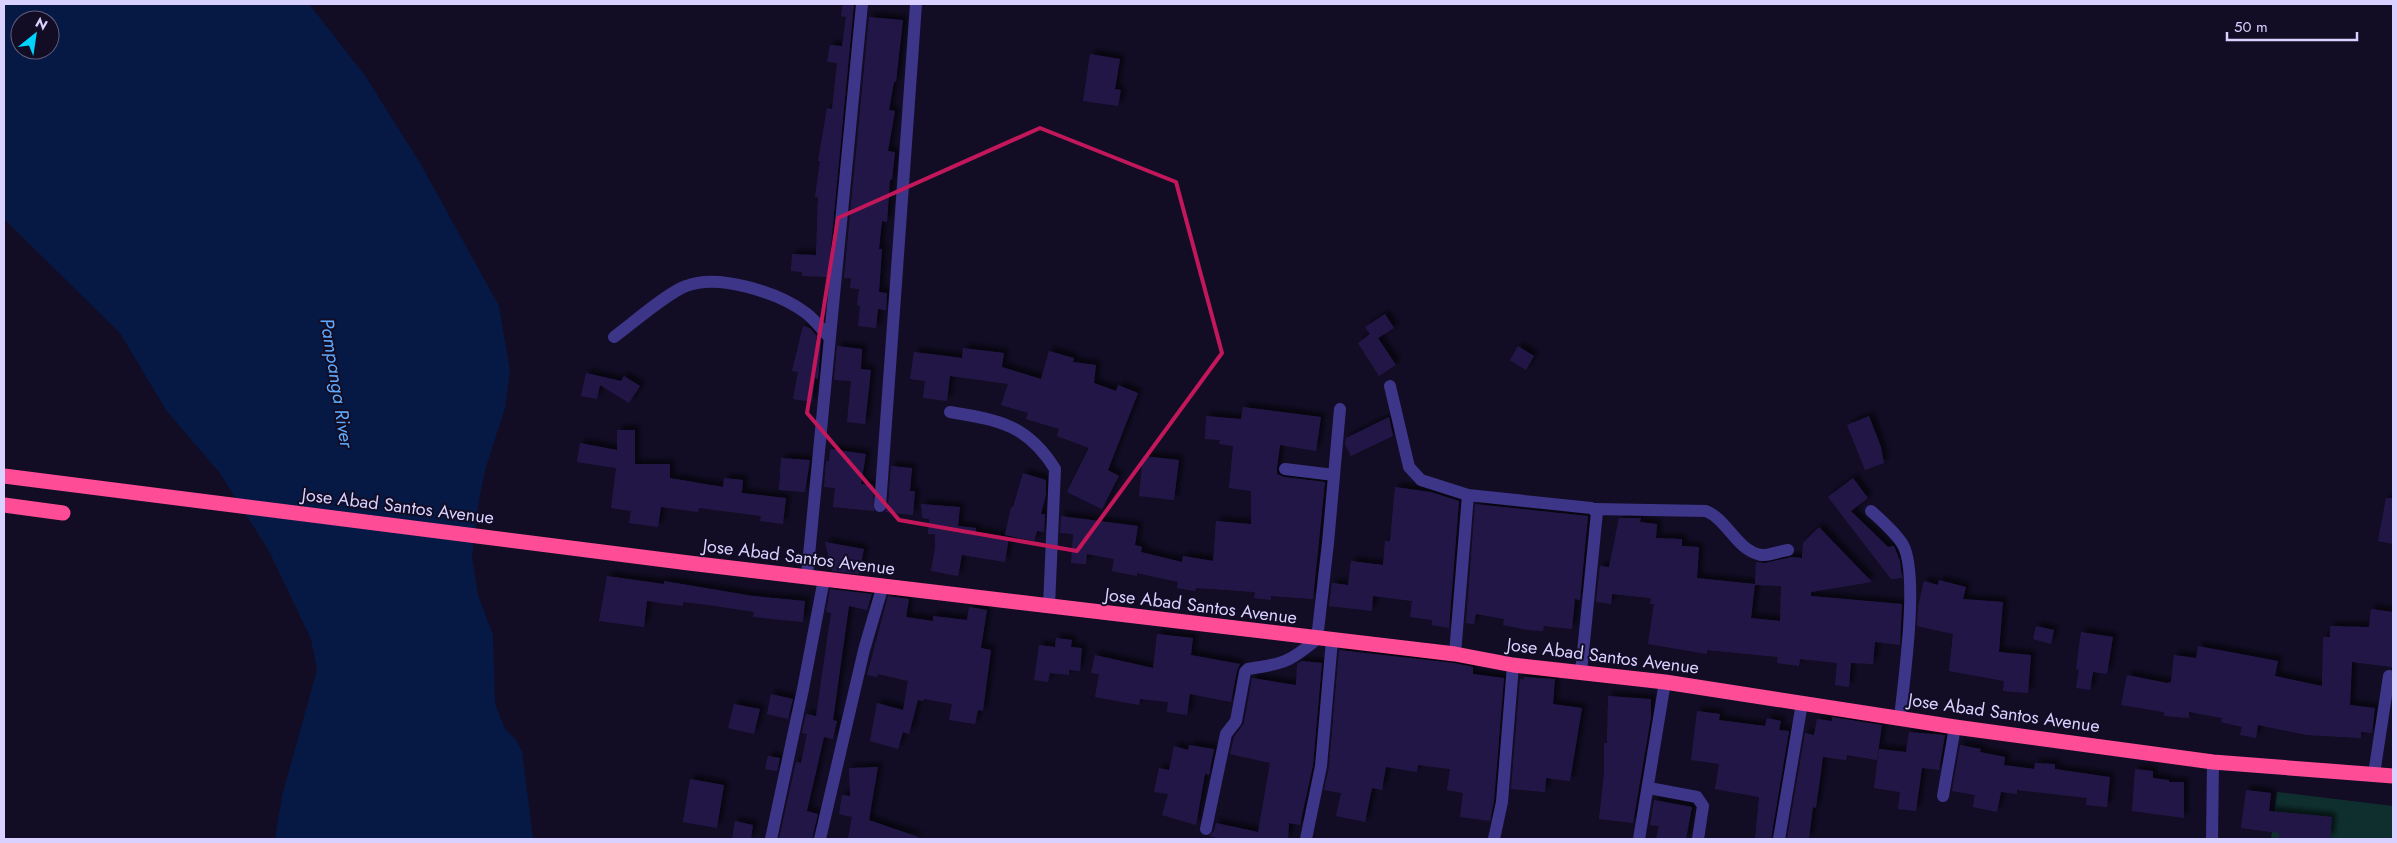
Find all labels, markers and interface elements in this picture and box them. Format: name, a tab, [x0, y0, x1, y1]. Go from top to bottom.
north arrow	[10, 10, 60, 60]
scale bar	[2227, 10, 2357, 42]
text: N	[32, 12, 51, 35]
text: 50 m	[2234, 16, 2268, 38]
water label: Pampanga River	[313, 316, 361, 451]
street label: Jose Abad Santos Avenue	[298, 481, 496, 531]
street label: Jose Abad Santos Avenue	[699, 532, 897, 582]
street label: Jose Abad Santos Avenue	[1101, 581, 1299, 631]
street label: Jose Abad Santos Avenue	[1503, 631, 1701, 681]
street label: Jose Abad Santos Avenue	[1904, 686, 2102, 739]

